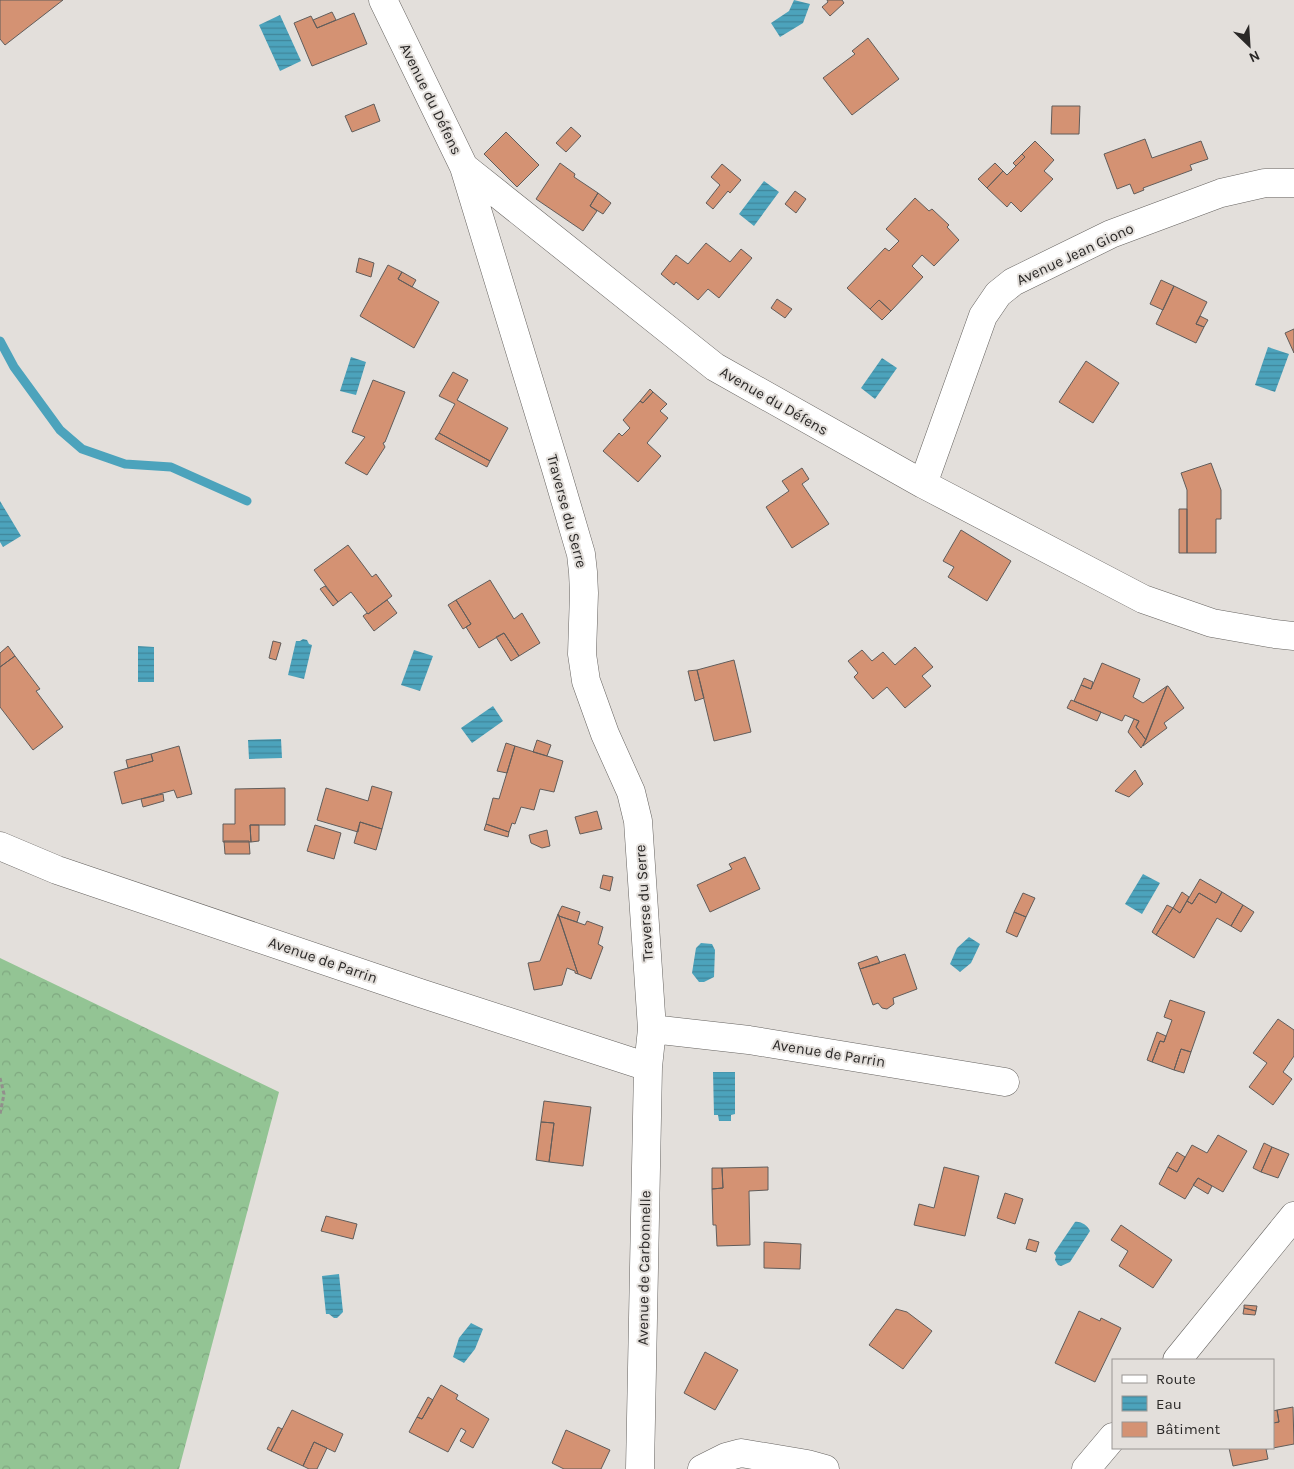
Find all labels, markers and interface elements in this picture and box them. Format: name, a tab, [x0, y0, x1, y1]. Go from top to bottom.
north arrow	[1224, 20, 1274, 70]
street label: Avenue du Défens	[396, 40, 466, 158]
text: N	[1246, 47, 1262, 66]
street label: Avenue Jean Giono	[1014, 219, 1136, 289]
street label: Avenue du Défens	[717, 363, 831, 439]
street label: Traverse du Serre	[543, 452, 591, 570]
street label: Traverse du Serre	[631, 844, 657, 962]
street label: Avenue de Parrin	[266, 933, 380, 987]
street label: Avenue de Parrin	[771, 1035, 887, 1071]
street label: Avenue de Carbonnelle	[634, 1190, 654, 1346]
legend	[1112, 1359, 1274, 1449]
text: Route	[1156, 1370, 1196, 1388]
text: Eau	[1156, 1395, 1182, 1413]
text: Bâtiment	[1156, 1420, 1220, 1438]

